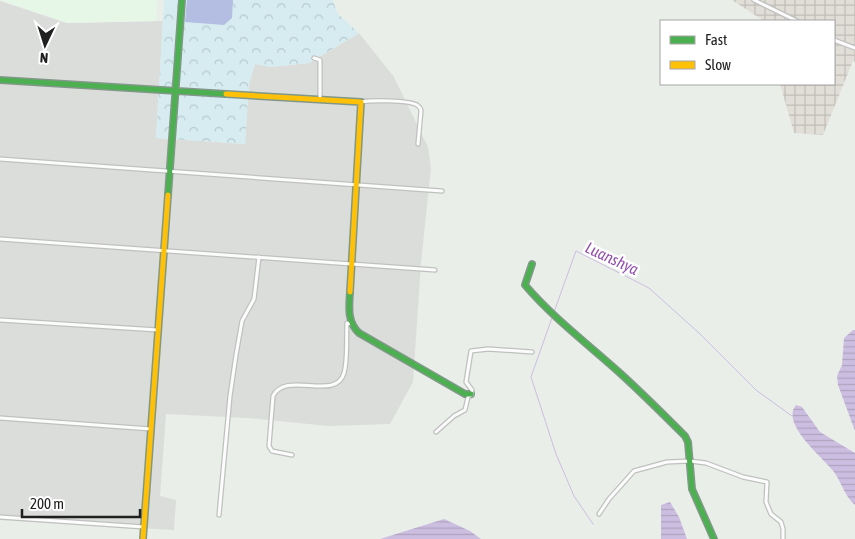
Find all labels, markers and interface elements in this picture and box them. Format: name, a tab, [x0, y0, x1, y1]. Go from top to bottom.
north arrow	[20, 20, 70, 70]
legend	[660, 20, 835, 85]
text: Fast	[705, 31, 727, 48]
text: N	[39, 50, 49, 66]
text: Slow	[705, 56, 731, 73]
water label: Luanshya	[582, 238, 642, 279]
scale bar	[22, 486, 140, 518]
text: 200 m	[30, 495, 64, 512]

